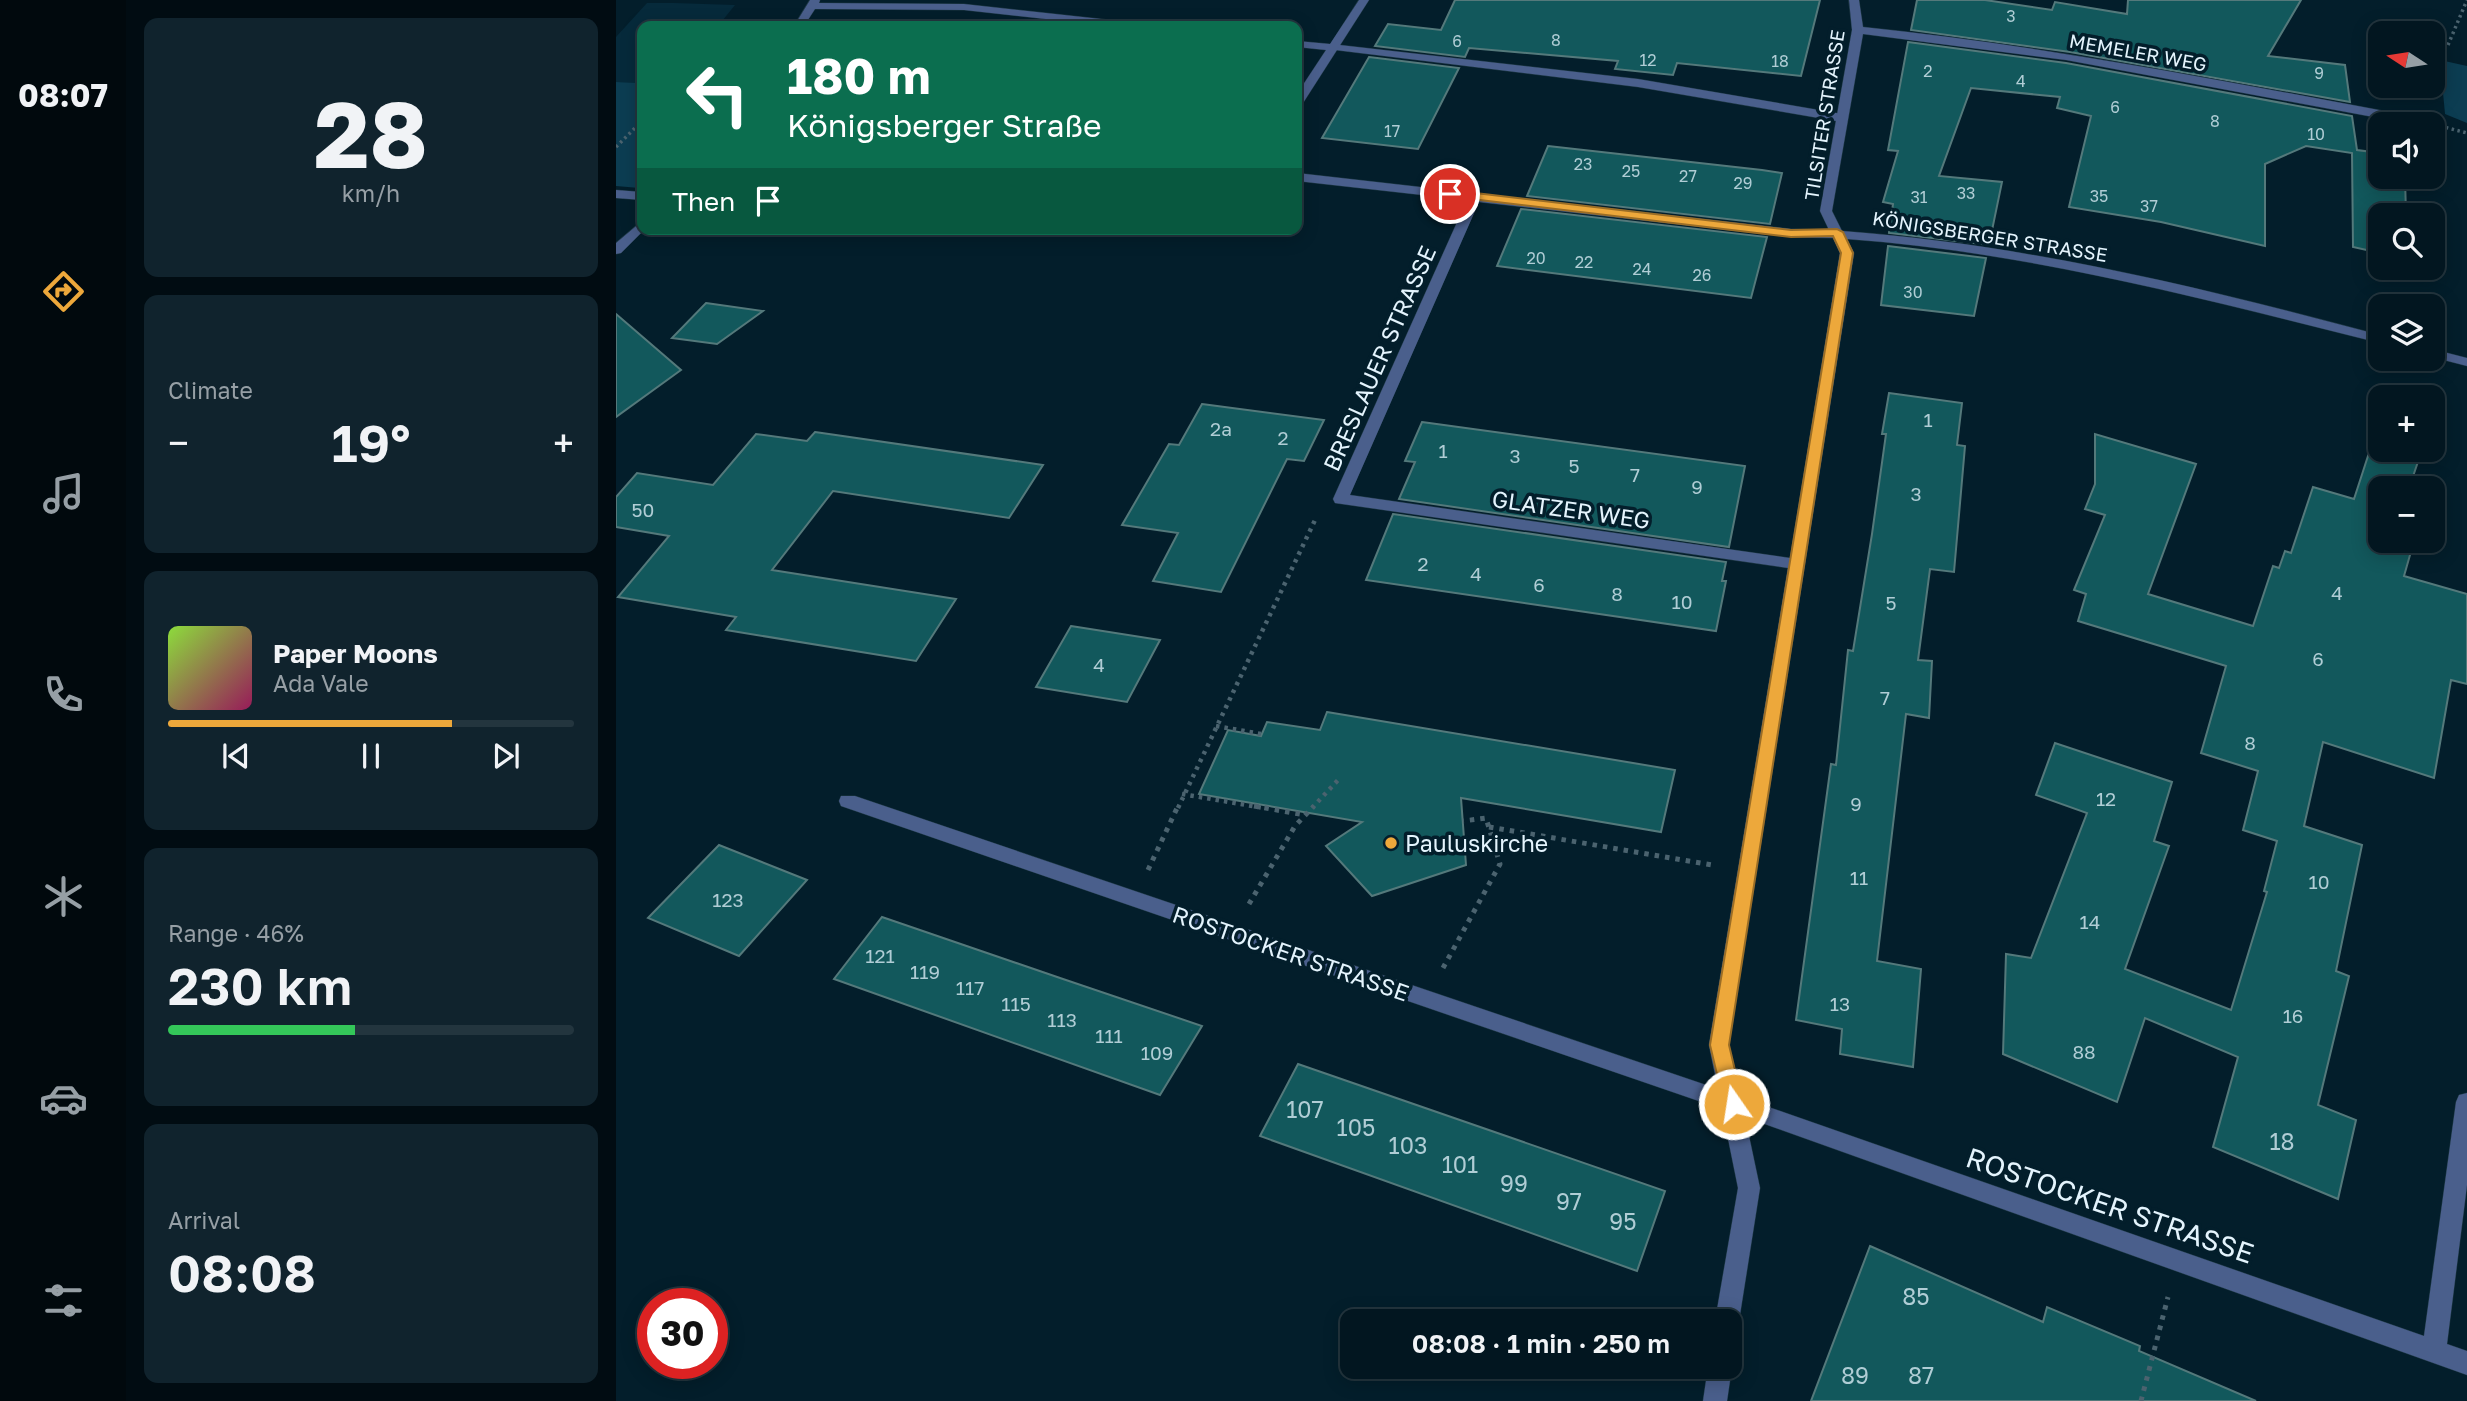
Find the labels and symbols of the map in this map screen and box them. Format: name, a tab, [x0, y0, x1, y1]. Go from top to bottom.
house number: 3	[2006, 6, 2016, 26]
north arrow	[2368, 21, 2445, 98]
street label: TILSITER STRASSE	[1799, 28, 1849, 202]
street label: MEMELER WEG	[2068, 29, 2208, 75]
house number: 8	[1551, 30, 1561, 50]
house number: 6	[1452, 31, 1462, 51]
house number: 12	[1639, 50, 1657, 70]
house number: 18	[1771, 51, 1789, 71]
house number: 2	[1923, 61, 1933, 81]
house number: 9	[2314, 63, 2324, 83]
house number: 4	[2016, 71, 2026, 91]
house number: 6	[2110, 97, 2120, 117]
house number: 8	[2210, 111, 2220, 131]
house number: 17	[1384, 121, 1400, 141]
house number: 10	[2307, 124, 2325, 144]
house number: 23	[1574, 154, 1592, 174]
house number: 25	[1622, 161, 1640, 181]
pin	[1420, 164, 1480, 224]
house number: 27	[1679, 166, 1697, 186]
house number: 29	[1734, 173, 1752, 193]
house number: 33	[1957, 183, 1975, 203]
house number: 35	[2090, 186, 2108, 206]
house number: 31	[1910, 187, 1928, 207]
house number: 37	[2140, 196, 2158, 216]
street label: KÖNIGSBERGER STRASSE	[1871, 206, 2109, 266]
street label: BRESLAUER STRASSE	[1317, 241, 1441, 475]
house number: 20	[1526, 248, 1546, 268]
house number: 22	[1575, 252, 1593, 272]
house number: 24	[1632, 259, 1652, 279]
house number: 26	[1693, 265, 1711, 285]
house number: 30	[1903, 282, 1923, 302]
house number: 1	[1923, 408, 1933, 431]
house number: 2a	[1210, 417, 1232, 440]
house number: 2	[1277, 426, 1289, 449]
house number: 1	[1438, 439, 1448, 462]
house number: 3	[1509, 444, 1521, 467]
house number: 5	[1568, 454, 1580, 477]
house number: 7	[1630, 463, 1640, 486]
house number: 9	[1691, 475, 1703, 498]
house number: 3	[1910, 482, 1922, 505]
street label: GLATZER WEG	[1490, 484, 1652, 534]
house number: 50	[632, 498, 654, 521]
house number: 2	[1417, 552, 1429, 575]
house number: 4	[1470, 562, 1482, 585]
house number: 6	[1533, 573, 1545, 596]
house number: 4	[2331, 581, 2343, 604]
house number: 8	[1611, 582, 1623, 605]
house number: 10	[1672, 590, 1693, 613]
house number: 5	[1885, 591, 1897, 614]
house number: 6	[2312, 647, 2324, 670]
house number: 4	[1093, 653, 1105, 676]
house number: 7	[1880, 686, 1890, 709]
house number: 8	[2244, 731, 2256, 754]
house number: 12	[2096, 787, 2116, 810]
house number: 9	[1850, 792, 1862, 815]
place label: Pauluskirche	[1405, 829, 1548, 857]
marker: Pauluskirche	[1383, 835, 1399, 851]
house number: 11	[1850, 866, 1868, 889]
house number: 10	[2309, 870, 2330, 893]
house number: 123	[712, 888, 744, 911]
street label: ROSTOCKER STRASSE	[1169, 899, 1413, 1007]
house number: 14	[2080, 910, 2100, 933]
house number: 121	[865, 944, 895, 967]
house number: 119	[910, 960, 940, 983]
house number: 117	[956, 976, 984, 999]
house number: 115	[1001, 992, 1031, 1015]
house number: 13	[1830, 992, 1850, 1015]
house number: 16	[2283, 1004, 2303, 1027]
house number: 113	[1047, 1008, 1077, 1031]
house number: 111	[1095, 1024, 1123, 1047]
house number: 88	[2072, 1040, 2096, 1063]
house number: 109	[1141, 1041, 1173, 1064]
position arrow	[1697, 1067, 1771, 1141]
house number: 107	[1286, 1095, 1324, 1123]
house number: 105	[1337, 1113, 1375, 1141]
house number: 18	[2269, 1127, 2295, 1155]
house number: 103	[1389, 1131, 1427, 1159]
street label: ROSTOCKER STRASSE	[1962, 1140, 2258, 1270]
house number: 101	[1442, 1150, 1478, 1178]
house number: 99	[1500, 1169, 1528, 1197]
house number: 97	[1556, 1187, 1582, 1215]
house number: 95	[1609, 1207, 1637, 1235]
house number: 85	[1902, 1282, 1930, 1310]
speed limit sign: 30	[637, 1288, 728, 1379]
house number: 89	[1841, 1361, 1869, 1389]
house number: 87	[1908, 1361, 1934, 1389]

